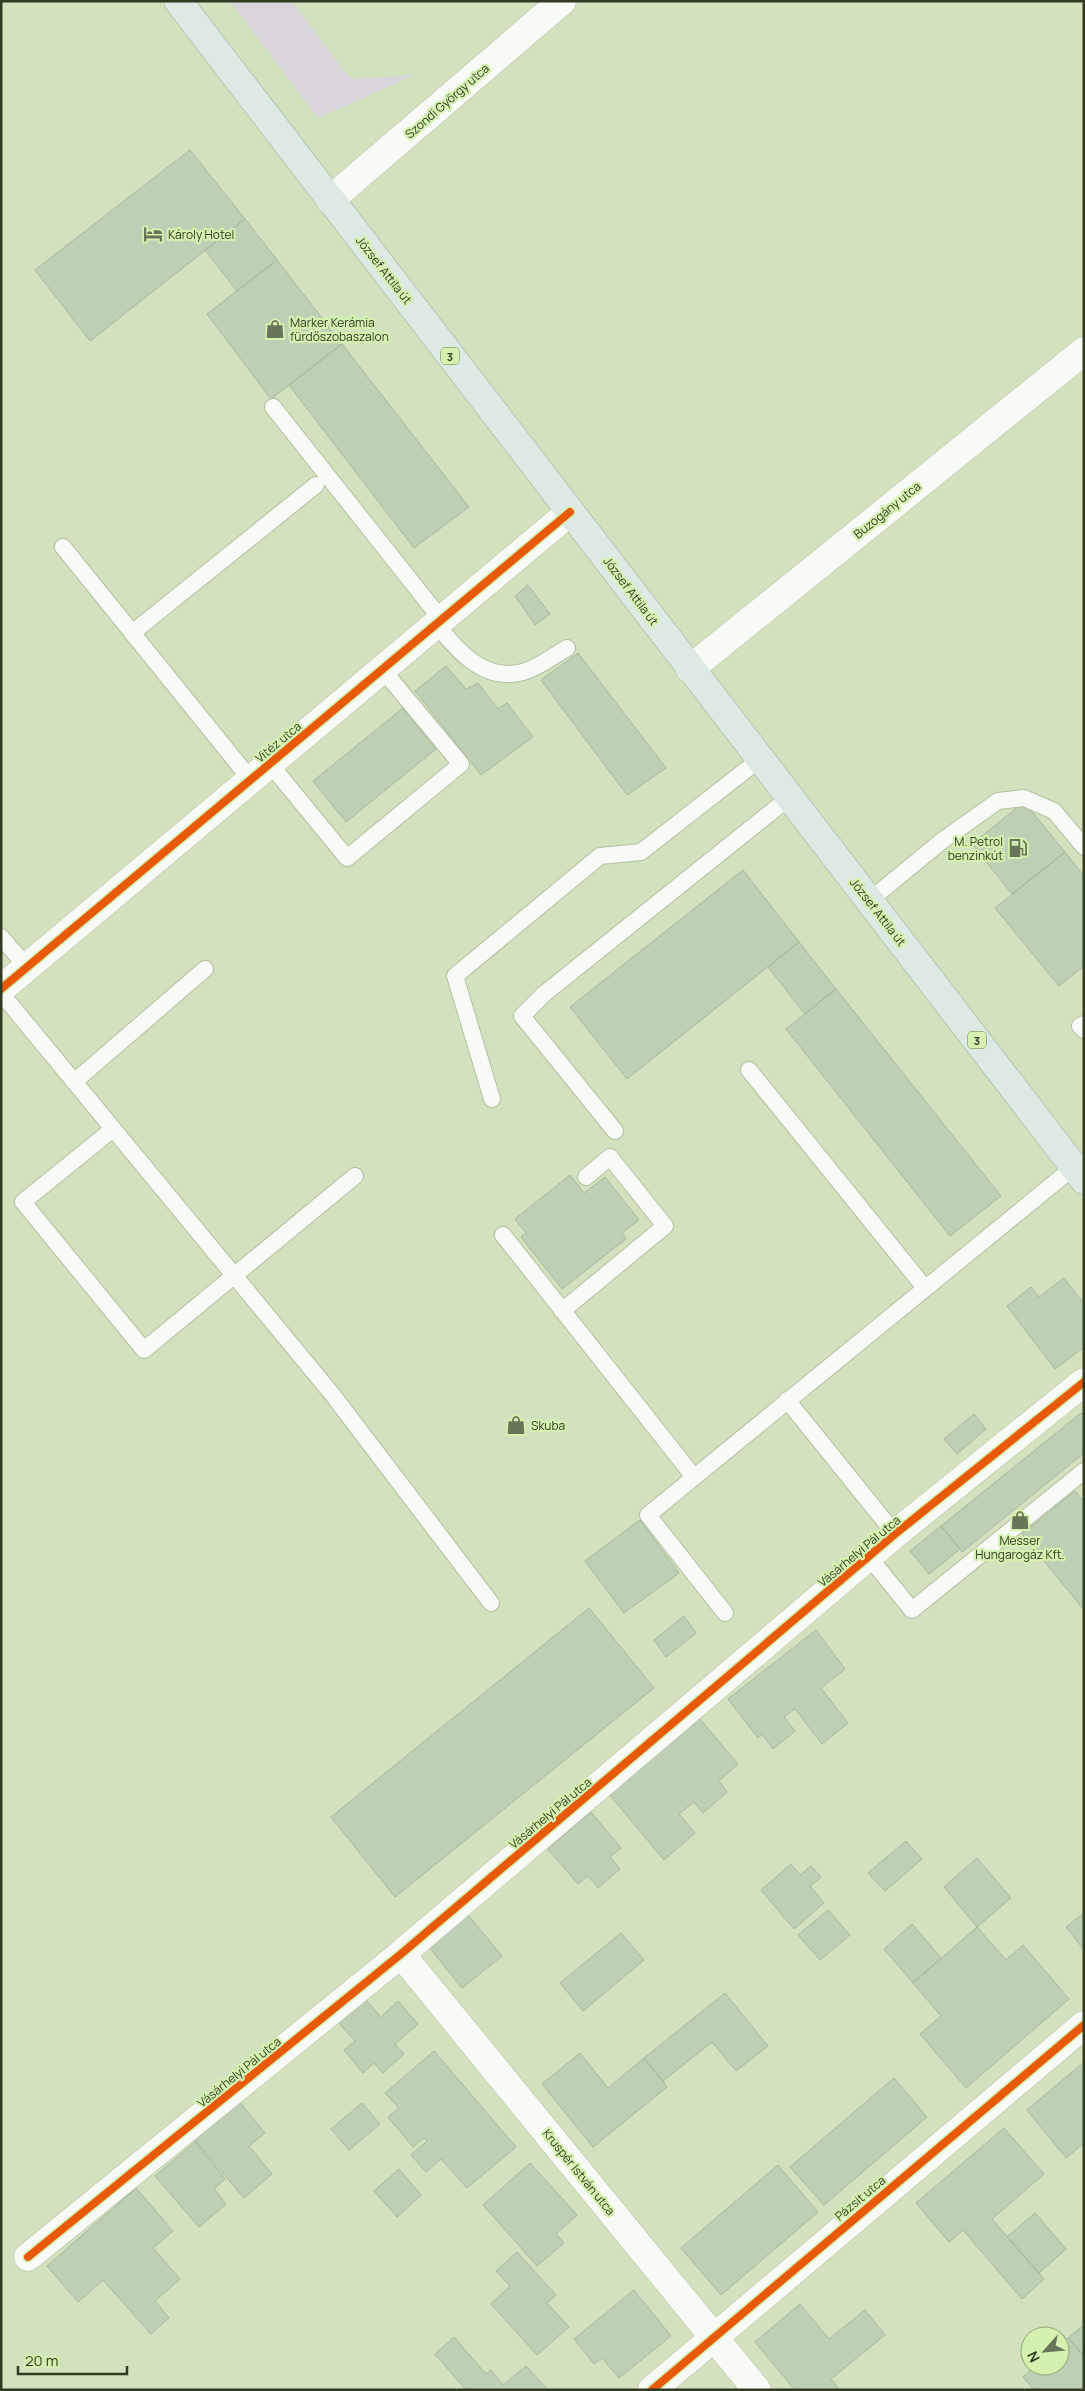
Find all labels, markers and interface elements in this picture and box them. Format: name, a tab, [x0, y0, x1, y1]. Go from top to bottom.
street label: Szondi György utca	[401, 60, 493, 142]
hotel icon: Károly Hotel	[142, 223, 164, 245]
place label: Károly Hotel	[168, 226, 234, 243]
street label: József Attila út	[352, 233, 416, 308]
place label: Marker Kerámia fürdőszobaszalon	[290, 314, 389, 345]
shop icon: Marker Kerámia fürdőszobaszalon	[264, 318, 286, 340]
road number: 3	[441, 348, 459, 364]
street label: Buzogány utca	[850, 478, 924, 542]
street label: József Attila út	[600, 553, 663, 629]
street label: Vitéz utca	[251, 718, 305, 766]
place label: M. Petrol benzinkút	[948, 833, 1003, 864]
fuel station icon: M. Petrol benzinkút	[1007, 837, 1029, 859]
street label: József Attila út	[846, 875, 910, 950]
road number: 3	[968, 1032, 986, 1048]
shop icon: Skuba	[505, 1414, 527, 1436]
place label: Skuba	[531, 1417, 565, 1434]
shop icon: Messer Hungarogáz Kft.	[1009, 1509, 1031, 1531]
street label: Vásárhelyi Pál utca	[814, 1511, 904, 1591]
place label: Messer Hungarogáz Kft.	[975, 1532, 1065, 1563]
street label: Vásárhelyi Pál utca	[505, 1773, 595, 1853]
street label: Vásárhelyi Pál utca	[194, 2033, 284, 2111]
street label: Kruspér István utca	[539, 2125, 619, 2219]
street label: Pázsit utca	[831, 2172, 889, 2224]
north arrow	[1020, 2326, 1070, 2376]
scale bar	[18, 2344, 126, 2376]
text: N	[1022, 2348, 1044, 2366]
text: 20 m	[25, 2350, 58, 2371]

